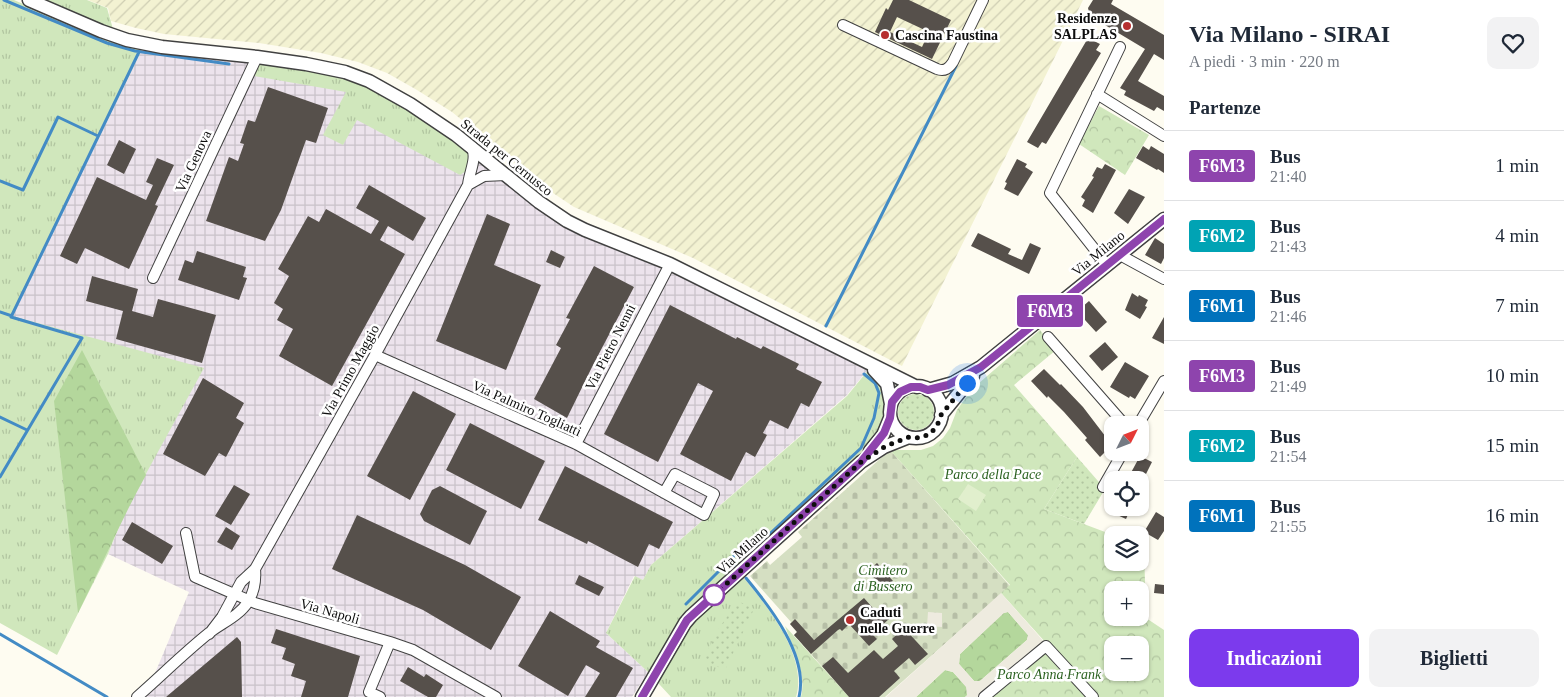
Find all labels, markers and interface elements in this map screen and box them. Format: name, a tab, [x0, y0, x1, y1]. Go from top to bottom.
place label: Residenze SALPLAS	[1054, 11, 1117, 42]
button: heart	[1487, 17, 1539, 69]
marker: Residenze SALPLAS	[1121, 20, 1133, 32]
text: Via Milano - SIRAI	[1189, 21, 1390, 47]
place label: Cascina Faustina	[895, 28, 998, 43]
marker: Cascina Faustina	[879, 29, 891, 41]
text: A piedi · 3 min · 220 m	[1189, 53, 1340, 70]
text: Partenze	[1189, 97, 1261, 118]
street label: Strada per Cernusco	[458, 116, 556, 199]
street label: Via Genova	[173, 127, 215, 194]
text: Bus	[1270, 146, 1301, 167]
text: 1 min	[1495, 155, 1539, 176]
text: F6M3	[1199, 156, 1245, 176]
text: 21:40	[1270, 168, 1306, 185]
text: Bus	[1270, 216, 1301, 237]
text: 4 min	[1495, 225, 1539, 246]
text: F6M2	[1199, 226, 1245, 246]
street label: Via Milano	[1069, 228, 1128, 279]
text: 21:43	[1270, 238, 1306, 255]
text: Bus	[1270, 286, 1301, 307]
line badge: F6M3	[1015, 295, 1085, 327]
text: 7 min	[1495, 295, 1539, 316]
text: F6M1	[1199, 296, 1245, 316]
text: F6M3	[1027, 301, 1073, 321]
street label: Via Pietro Nenni	[582, 302, 639, 393]
text: 21:46	[1270, 308, 1306, 325]
street label: Via Primo Maggio	[319, 322, 382, 420]
text: Bus	[1270, 356, 1301, 377]
text: 10 min	[1486, 365, 1539, 386]
text: F6M3	[1199, 366, 1245, 386]
your location	[955, 371, 980, 396]
street label: Via Palmiro Togliatti	[470, 378, 584, 439]
text: 21:49	[1270, 378, 1306, 395]
north arrow	[1104, 416, 1149, 461]
map controls	[1104, 416, 1149, 681]
text: Bus	[1270, 426, 1301, 447]
text: 15 min	[1486, 435, 1539, 456]
text: F6M2	[1199, 436, 1245, 456]
text: 21:54	[1270, 448, 1306, 465]
park label: Parco della Pace	[944, 467, 1041, 482]
button: locate	[1104, 471, 1149, 516]
text: Bus	[1270, 496, 1301, 517]
text: 16 min	[1486, 505, 1539, 526]
text: F6M1	[1199, 506, 1245, 526]
text: 21:55	[1270, 518, 1306, 535]
street label: Via Milano	[714, 524, 771, 577]
button: layers	[1104, 526, 1149, 571]
park label: Cimitero di Bussero	[854, 563, 912, 594]
button: +	[1104, 581, 1149, 626]
unlabelled marker	[703, 584, 725, 606]
street label: Via Napoli	[298, 596, 361, 627]
place label: Caduti nelle Guerre	[860, 605, 935, 636]
marker: Caduti nelle Guerre	[844, 614, 856, 626]
button: Indicazioni	[1189, 629, 1359, 687]
button: Biglietti	[1369, 629, 1539, 687]
button: −	[1104, 636, 1149, 681]
park label: Parco Anna Frank	[996, 667, 1102, 682]

